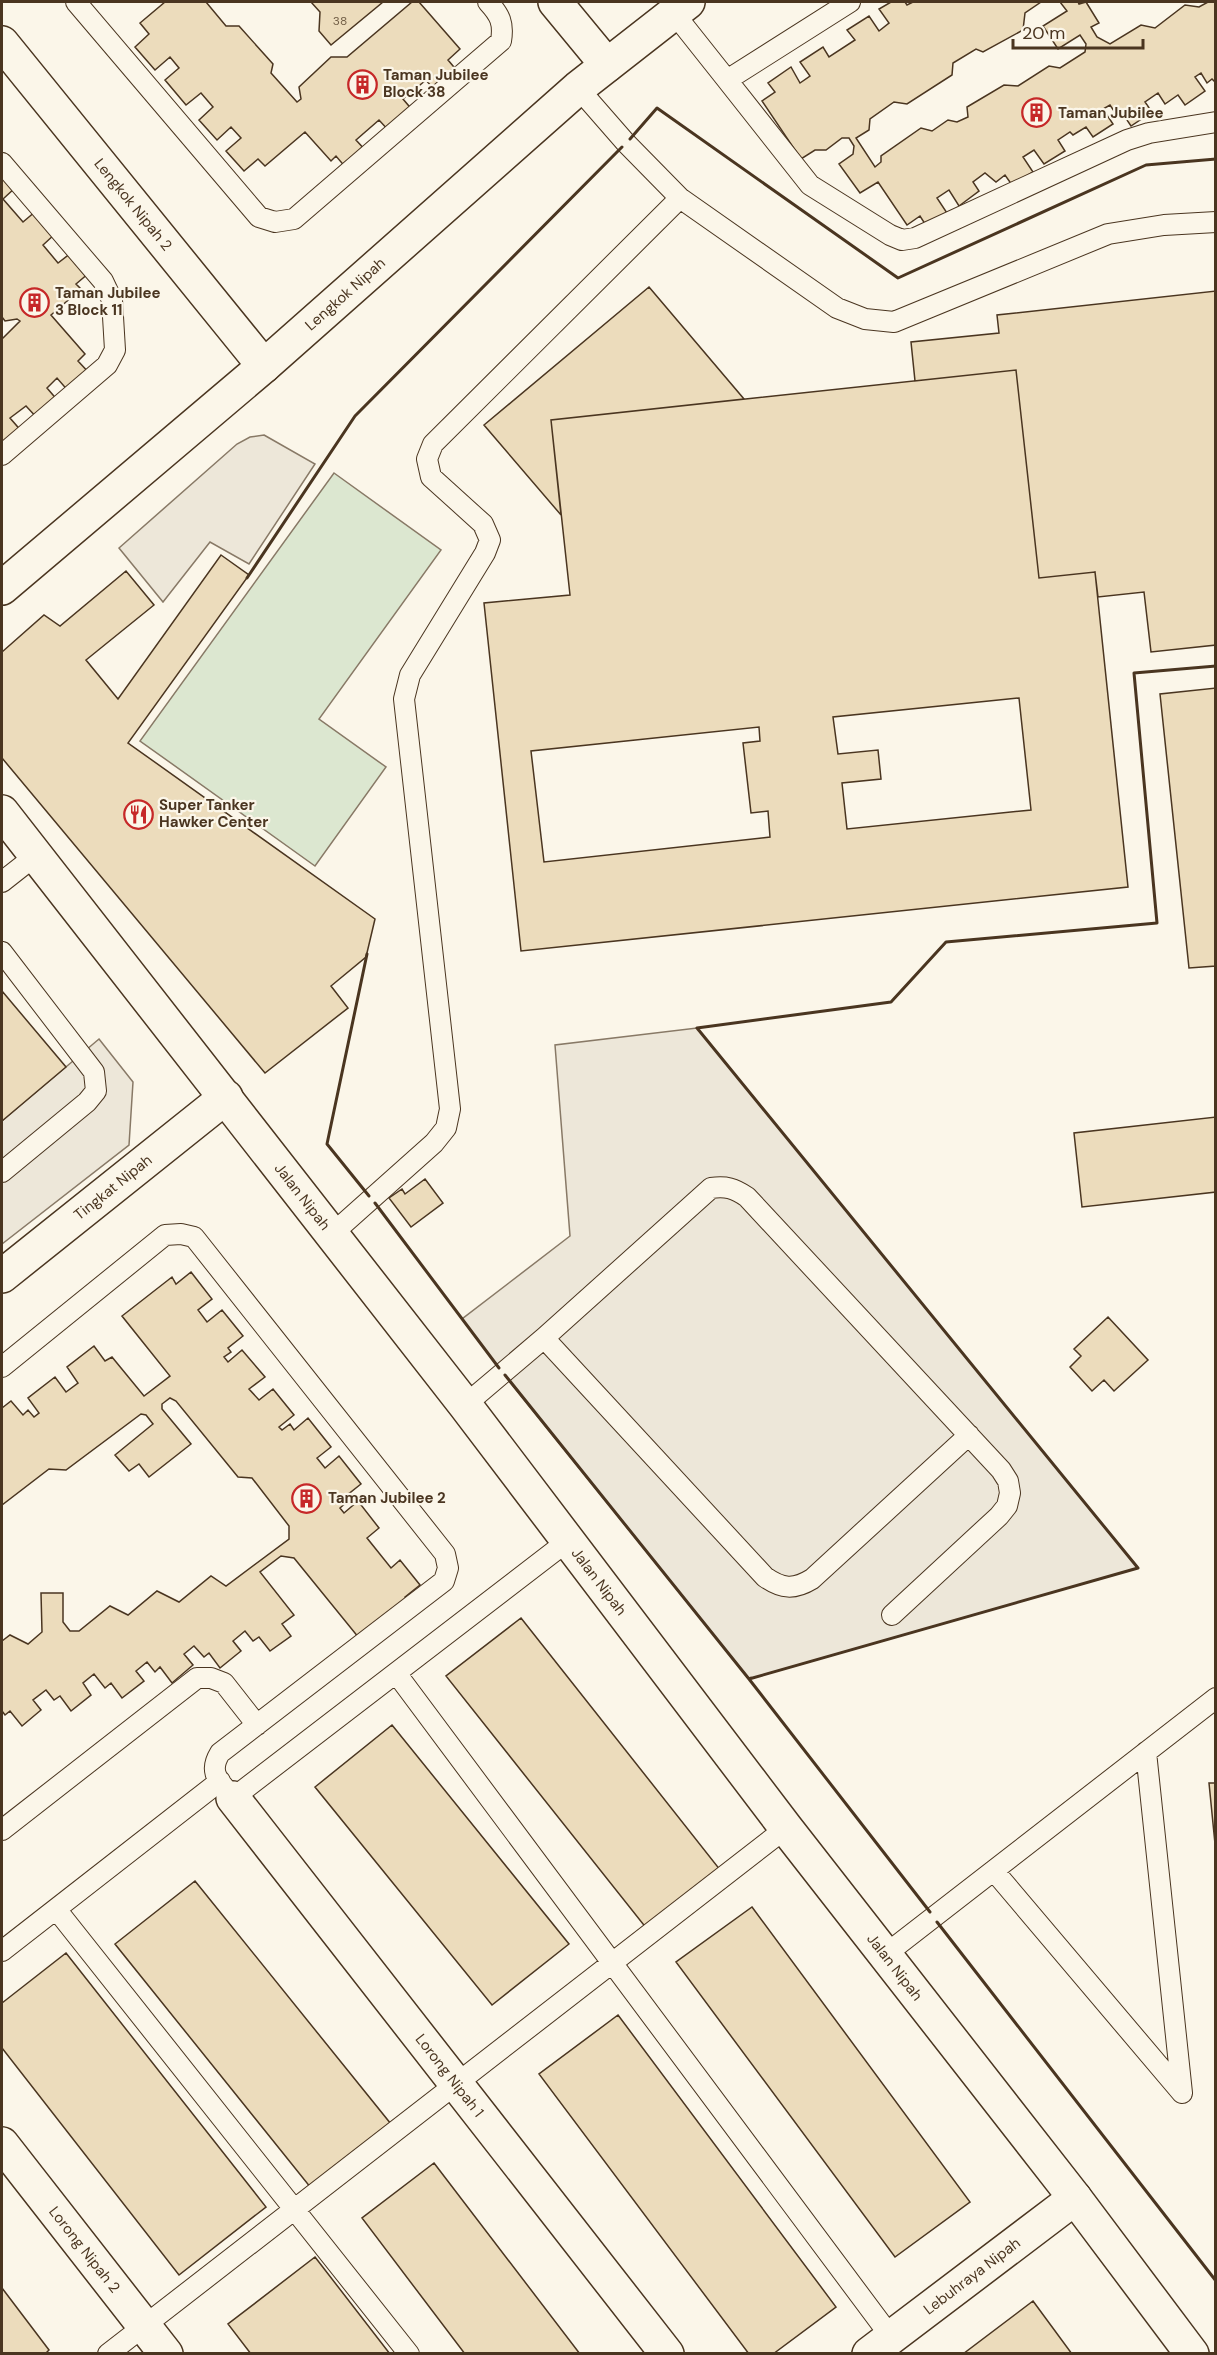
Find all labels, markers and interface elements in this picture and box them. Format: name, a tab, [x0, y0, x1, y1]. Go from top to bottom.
scale bar	[1013, 12, 1144, 50]
house number: 38	[333, 13, 347, 29]
text: 20 m	[1022, 21, 1065, 45]
place label: Taman Jubilee Block 38	[383, 65, 488, 102]
building icon: Taman Jubilee Block 38	[346, 68, 378, 100]
building icon: Taman Jubilee	[1021, 97, 1053, 129]
place label: Taman Jubilee	[1058, 103, 1163, 123]
street label: Lengkok Nipah 2	[90, 154, 177, 255]
street label: Lengkok Nipah	[301, 253, 390, 335]
place label: Taman Jubilee 3 Block 11	[55, 283, 160, 320]
building icon: Taman Jubilee 3 Block 11	[18, 286, 50, 318]
place label: Super Tanker Hawker Center	[159, 795, 268, 832]
restaurant icon: Super Tanker Hawker Center	[122, 798, 154, 830]
street label: Tingkat Nipah	[70, 1150, 156, 1225]
street label: Jalan Nipah	[270, 1159, 335, 1234]
building icon: Taman Jubilee 2	[291, 1482, 323, 1514]
place label: Taman Jubilee 2	[328, 1488, 446, 1508]
street label: Jalan Nipah	[567, 1544, 631, 1619]
street label: Jalan Nipah	[862, 1930, 927, 2005]
street label: Lorong Nipah 1	[411, 2030, 488, 2121]
street label: Lorong Nipah 2	[44, 2202, 125, 2297]
street label: Lebuhraya Nipah	[919, 2233, 1024, 2319]

